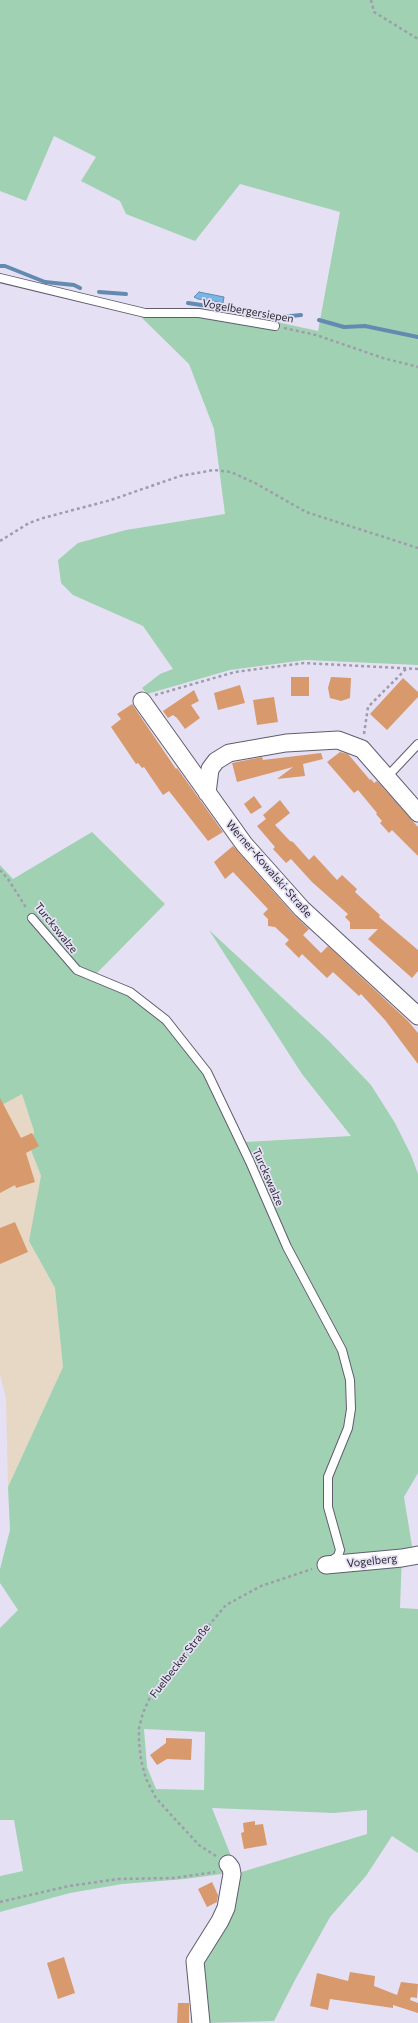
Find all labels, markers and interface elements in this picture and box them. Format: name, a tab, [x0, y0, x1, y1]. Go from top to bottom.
street label: Vogelbergersiepen	[201, 296, 295, 326]
street label: Werner-Kowalski-Straße	[223, 818, 315, 920]
street label: Turckswalze	[32, 900, 80, 956]
street label: Turckswalze	[250, 1146, 286, 1208]
street label: Vogelberg	[346, 1552, 398, 1570]
street label: Fuelbecker Straße	[147, 1621, 213, 1701]

